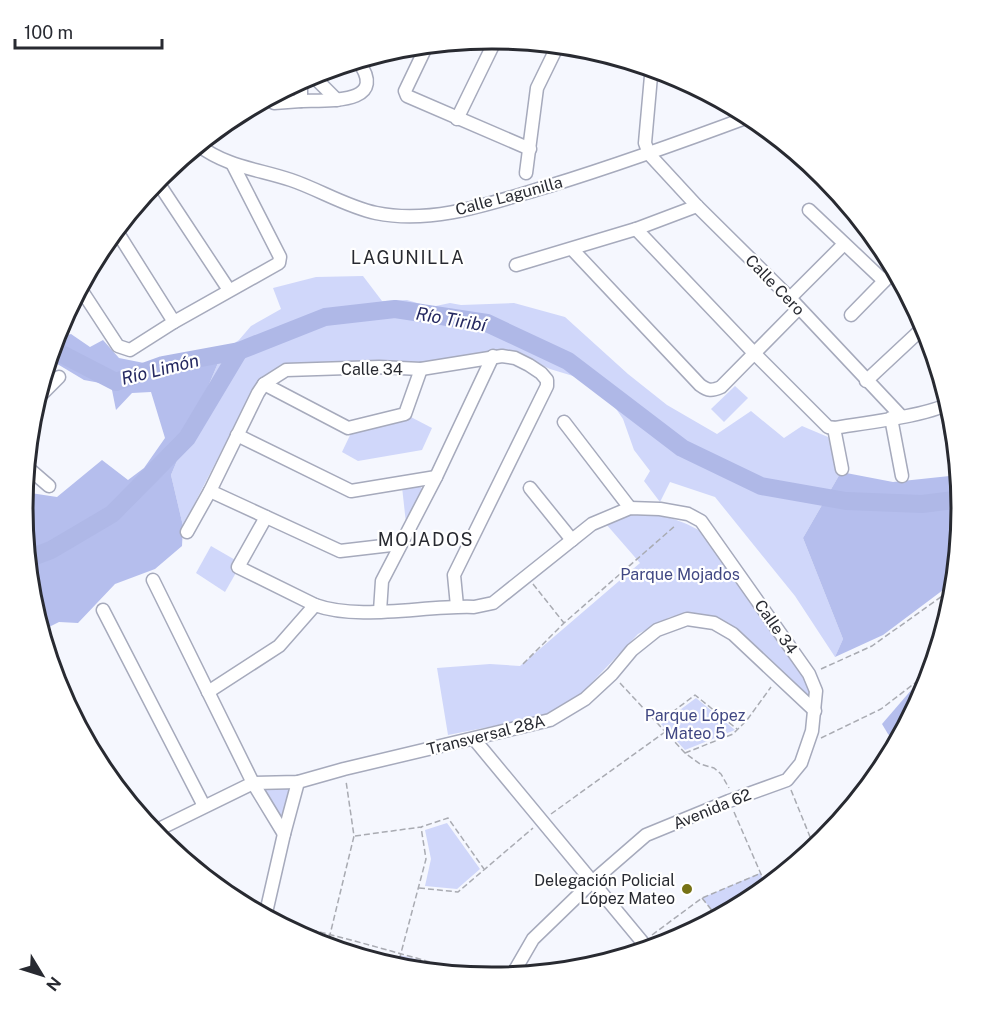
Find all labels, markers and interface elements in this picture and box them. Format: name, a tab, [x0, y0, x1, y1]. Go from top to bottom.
scale bar	[15, 12, 162, 50]
text: 100 m	[24, 22, 73, 43]
street label: Calle Lagunilla	[453, 173, 565, 219]
district label: LAGUNILLA	[351, 247, 465, 268]
street label: Calle Cero	[741, 251, 809, 319]
water label: Río Tiribí	[414, 302, 489, 336]
water label: Río Limón	[119, 349, 201, 389]
street label: Calle 34	[341, 360, 403, 379]
district label: MOJADOS	[378, 529, 474, 550]
park label: Parque Mojados	[620, 565, 740, 584]
street label: Calle 34	[751, 596, 801, 658]
park label: Parque López Mateo 5	[645, 706, 746, 743]
street label: Transversal 28A	[425, 711, 547, 759]
street label: Avenida 62	[670, 785, 754, 833]
place label: Delegación Policial López Mateo	[534, 871, 675, 908]
marker: Delegación Policial López Mateo	[680, 882, 694, 896]
north arrow	[12, 945, 72, 1005]
text: N	[42, 973, 65, 995]

